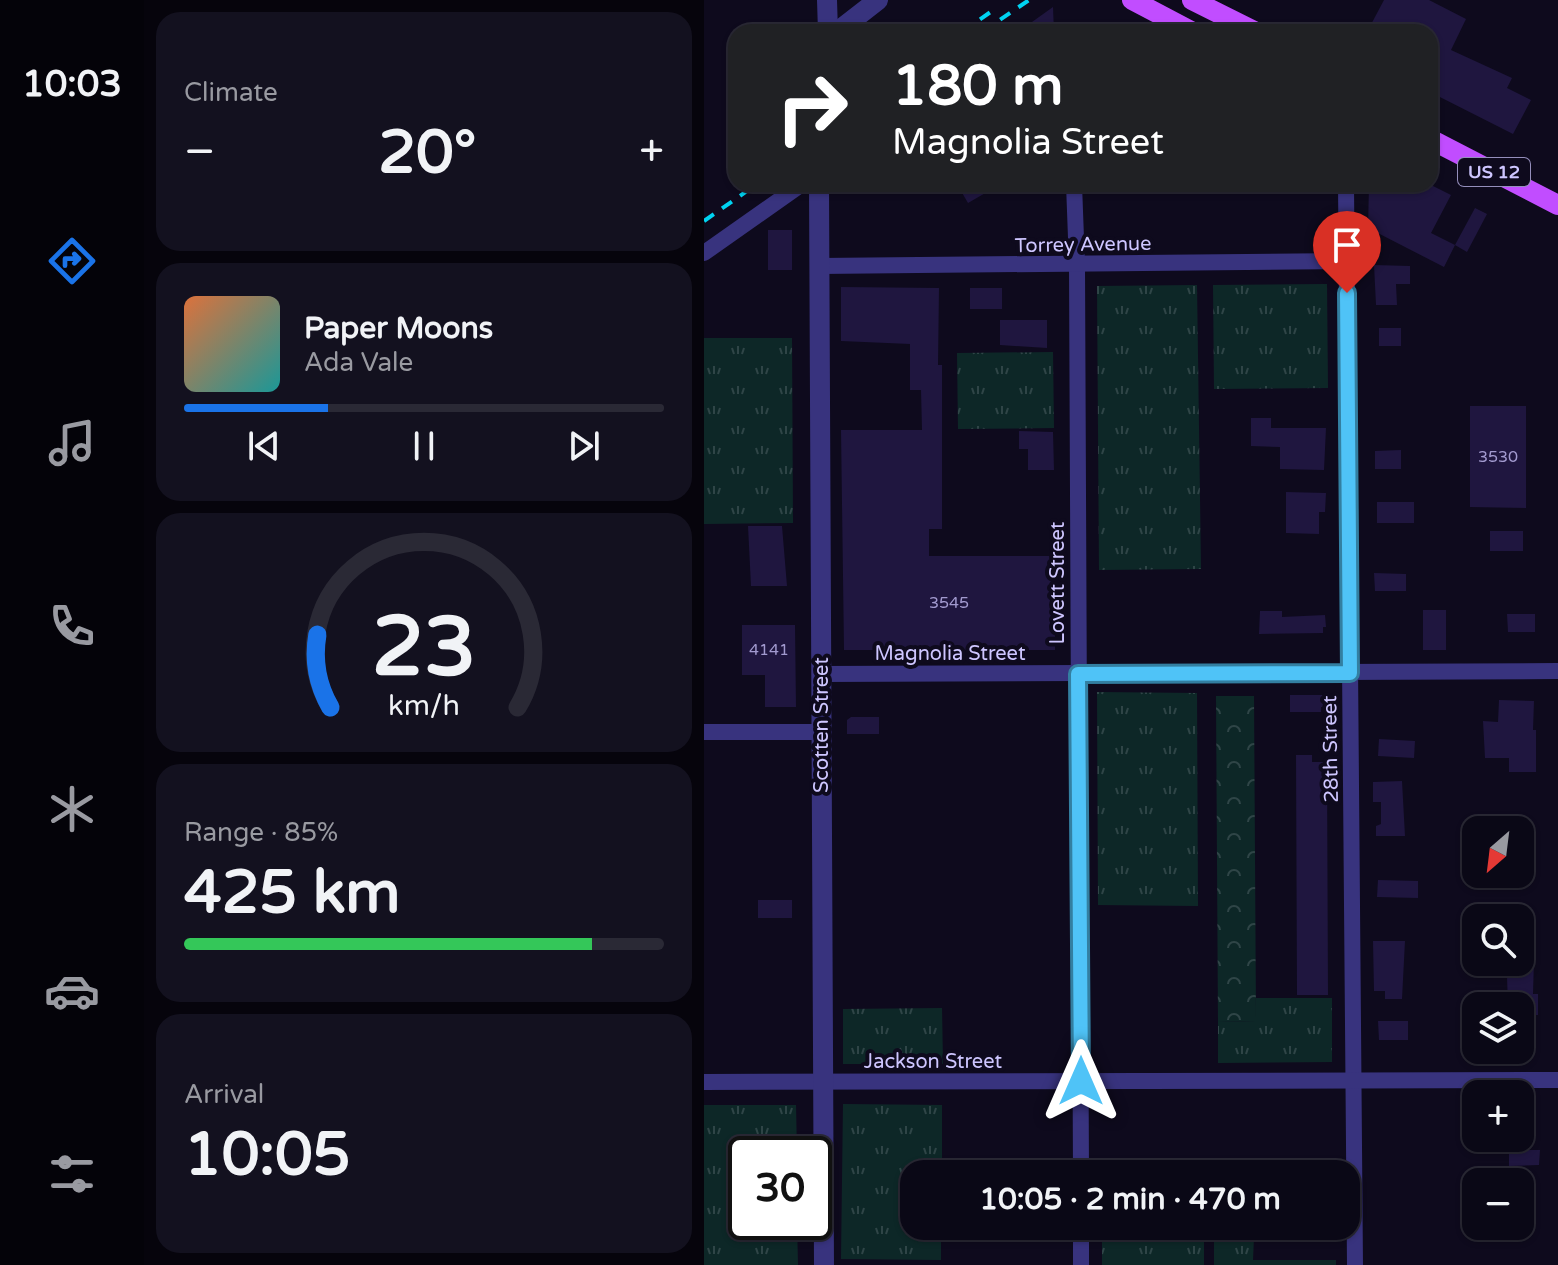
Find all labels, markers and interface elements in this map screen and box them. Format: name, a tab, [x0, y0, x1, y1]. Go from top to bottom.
text: 180 m	[892, 53, 1063, 120]
icon: right	[760, 56, 864, 160]
text: 10:03	[22, 63, 122, 106]
text: Climate	[184, 77, 278, 108]
text: 20°	[378, 117, 476, 189]
text: Magnolia Street	[892, 121, 1164, 164]
text: −	[184, 126, 215, 179]
text: +	[639, 126, 664, 179]
road number: US 12	[1458, 158, 1530, 186]
pin	[1313, 211, 1381, 293]
icon: arrive	[1325, 223, 1369, 267]
street label: Torrey Avenue	[1014, 232, 1152, 258]
icon: directions	[44, 233, 100, 289]
text: Paper Moons	[304, 310, 493, 347]
text: Ada Vale	[304, 347, 413, 378]
icon: music	[44, 415, 100, 471]
icon: previous	[242, 424, 286, 468]
icon: pause	[402, 424, 446, 468]
icon: next	[562, 424, 606, 468]
house number: 3530	[1478, 447, 1518, 467]
street label: Lovett Street	[1046, 521, 1070, 644]
house number: 3545	[929, 593, 969, 613]
icon: phone	[44, 598, 100, 654]
text: 23	[372, 598, 476, 698]
house number: 4141	[749, 640, 789, 660]
street label: Magnolia Street	[874, 642, 1026, 666]
street label: Scotten Street	[810, 657, 834, 793]
text: km/h	[388, 690, 460, 724]
street label: 28th Street	[1318, 695, 1344, 803]
icon: climate	[44, 781, 100, 837]
north arrow	[1462, 816, 1534, 888]
map controls	[1462, 816, 1534, 1240]
text: Range · 85%	[184, 817, 338, 848]
text: 425 km	[184, 857, 400, 929]
button: search	[1462, 904, 1534, 976]
icon: car	[44, 963, 100, 1019]
button: layers	[1462, 992, 1534, 1064]
position arrow	[1039, 1039, 1123, 1123]
street label: Jackson Street	[864, 1050, 1003, 1074]
text: Arrival	[184, 1079, 264, 1110]
button: +	[1462, 1080, 1534, 1152]
text: 10:05	[184, 1119, 350, 1191]
speed limit sign: 30	[728, 1136, 832, 1240]
icon: filters	[44, 1146, 100, 1202]
button: −	[1462, 1168, 1534, 1240]
text: 10:05 · 2 min · 470 m	[979, 1181, 1281, 1218]

